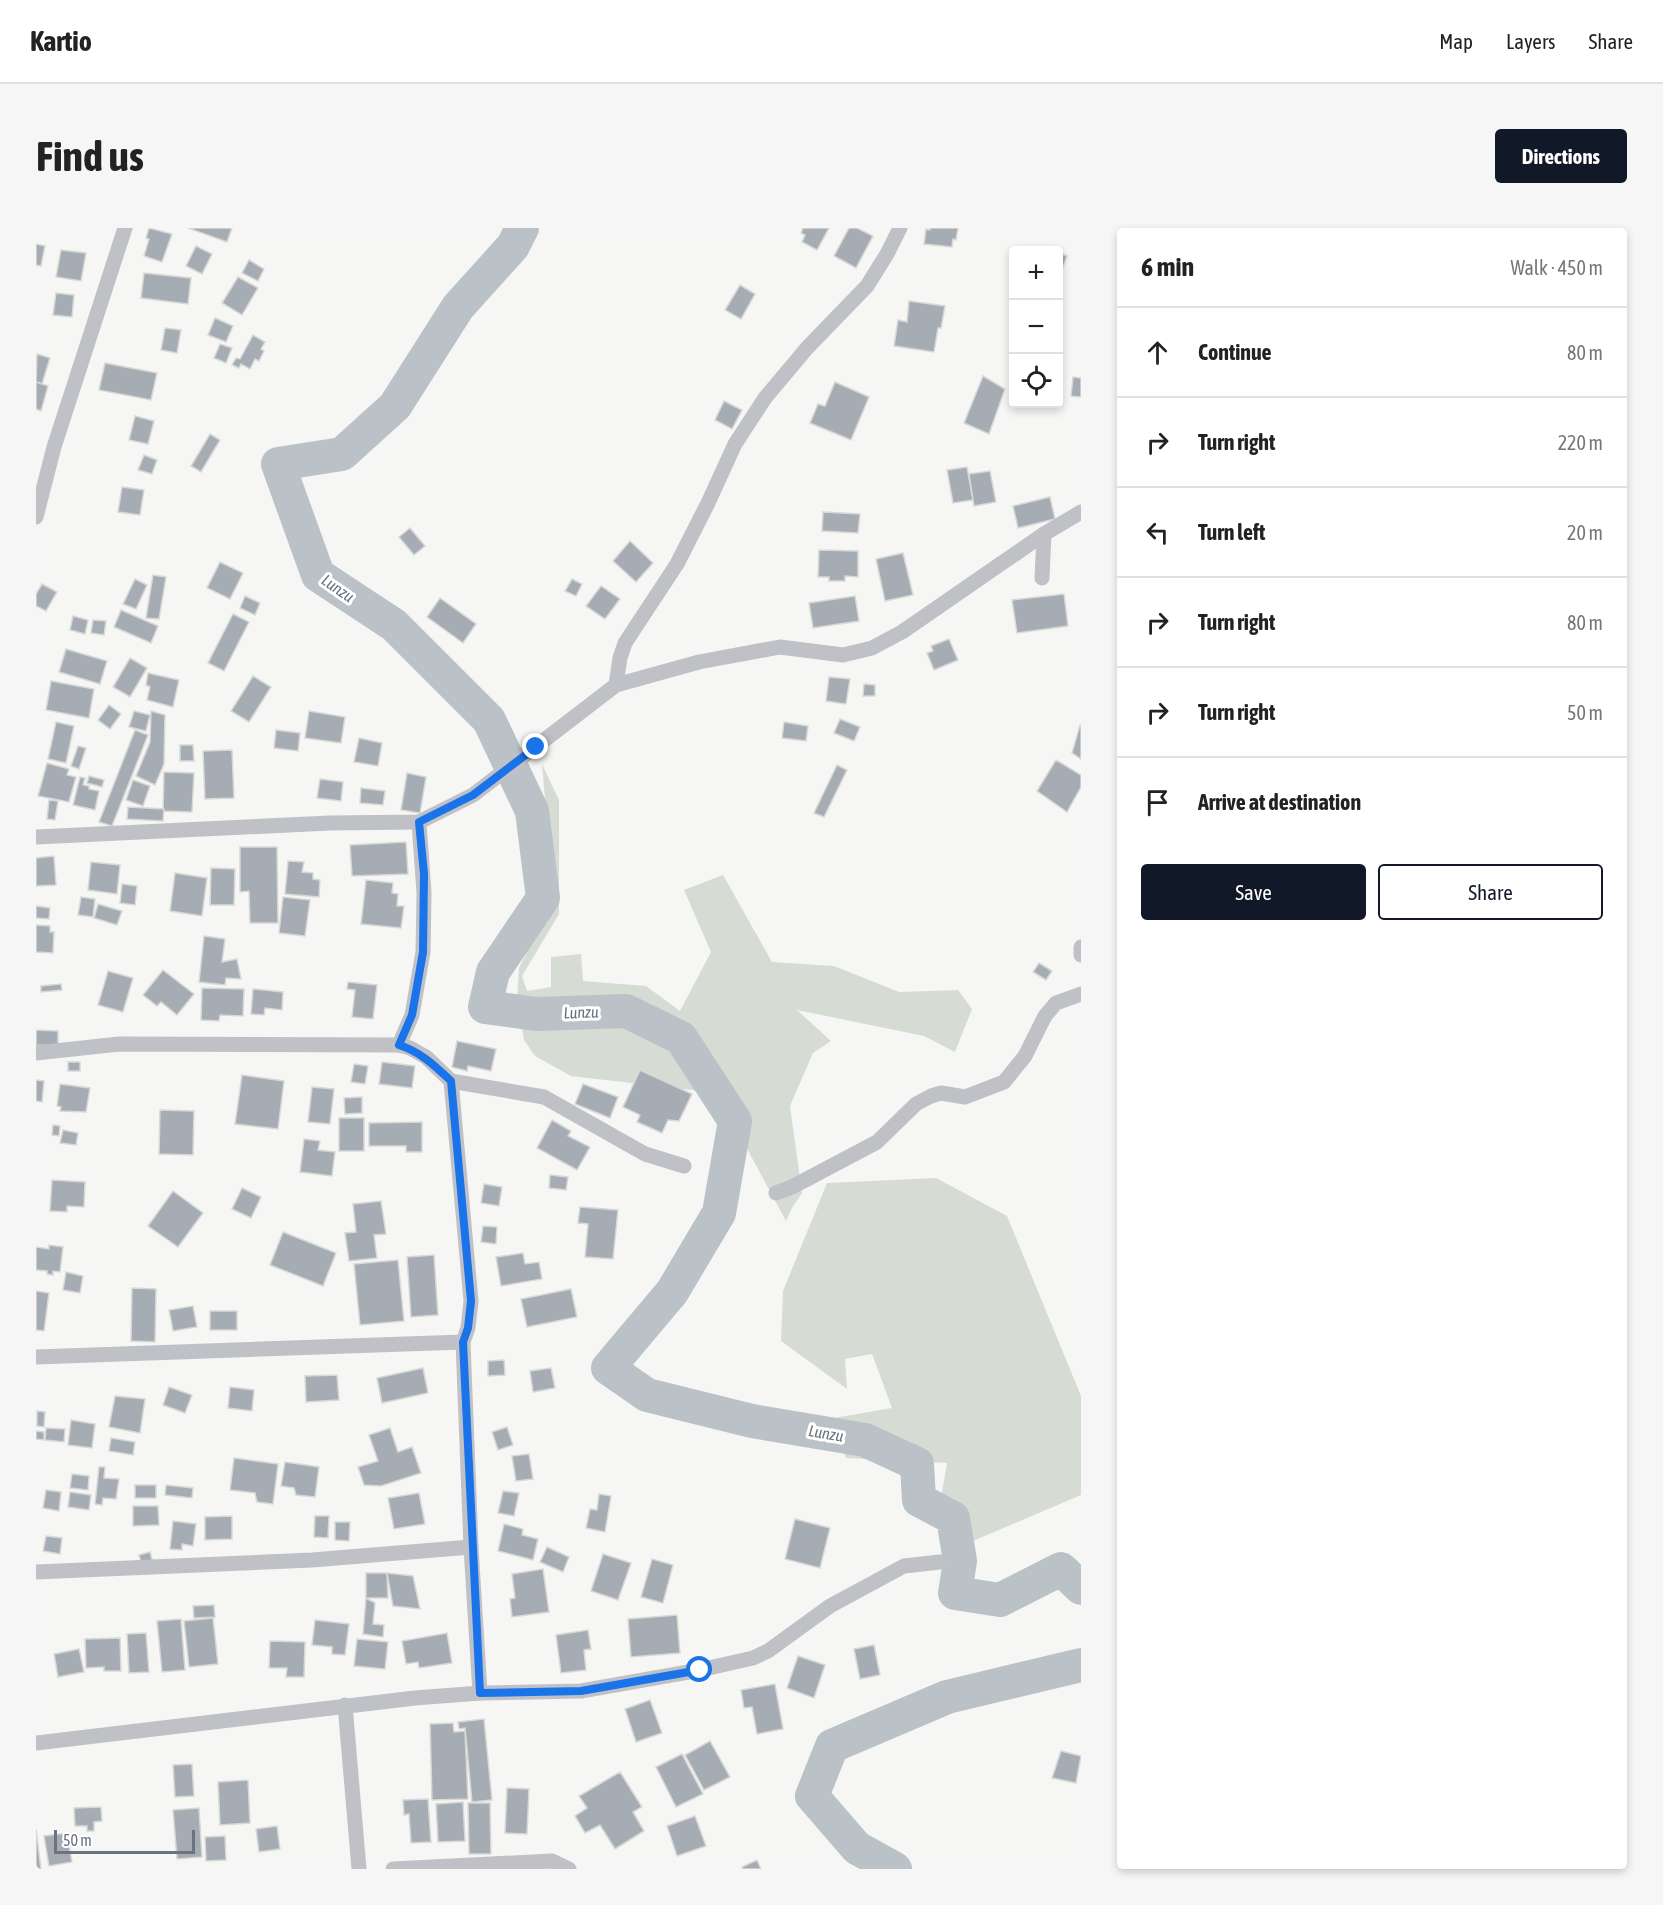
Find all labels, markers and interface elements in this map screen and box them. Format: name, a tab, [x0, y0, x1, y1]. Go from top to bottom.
text: Kartio	[30, 25, 92, 57]
text: Map	[1439, 29, 1473, 53]
text: Layers	[1506, 29, 1556, 53]
text: Share	[1589, 29, 1633, 53]
button: Directions	[1495, 129, 1627, 183]
text: Find us	[36, 132, 144, 180]
map controls	[1009, 246, 1063, 408]
button: +	[1009, 246, 1063, 300]
text: 6 min	[1141, 252, 1194, 282]
text: Walk · 450 m	[1511, 256, 1603, 279]
button: −	[1009, 300, 1063, 354]
icon: ahead	[1141, 336, 1174, 369]
text: Continue	[1198, 339, 1272, 365]
text: 80 m	[1567, 341, 1603, 364]
button: locate	[1009, 354, 1063, 408]
icon: right	[1141, 426, 1174, 459]
text: Turn right	[1198, 429, 1275, 455]
text: 220 m	[1558, 431, 1603, 454]
icon: left	[1141, 516, 1174, 549]
text: Turn left	[1198, 519, 1265, 545]
text: 20 m	[1567, 521, 1603, 544]
water label: Lunzu	[318, 571, 358, 606]
icon: right	[1141, 606, 1174, 639]
text: Turn right	[1198, 609, 1275, 635]
text: 80 m	[1567, 611, 1603, 634]
icon: right	[1141, 696, 1174, 729]
text: Turn right	[1198, 699, 1275, 725]
text: 50 m	[1567, 701, 1603, 724]
route end	[522, 733, 548, 759]
icon: arrive	[1141, 786, 1174, 819]
text: Arrive at destination	[1198, 789, 1361, 815]
button: Save	[1141, 864, 1366, 920]
button: Share	[1378, 864, 1603, 920]
water label: Lunzu	[563, 1002, 599, 1022]
water label: Lunzu	[807, 1421, 845, 1445]
route start	[686, 1656, 712, 1682]
scale bar	[54, 1827, 195, 1854]
text: 50 m	[63, 1831, 92, 1849]

